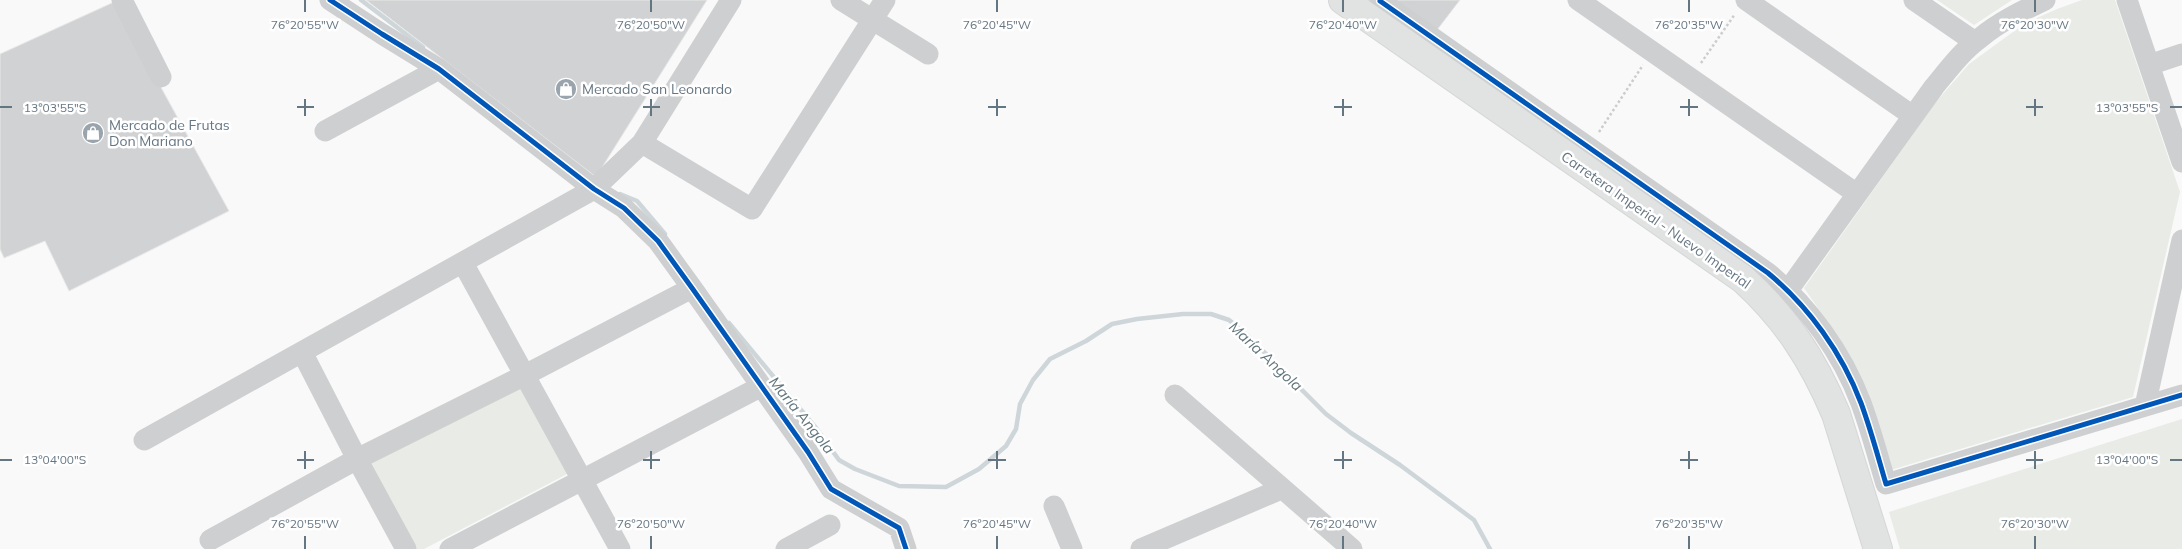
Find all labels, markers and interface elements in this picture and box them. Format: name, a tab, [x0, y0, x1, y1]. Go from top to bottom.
text: 76°20'55"W	[271, 17, 339, 32]
text: 76°20'50"W	[617, 17, 685, 32]
text: 76°20'45"W	[963, 17, 1031, 32]
text: 76°20'40"W	[1309, 17, 1377, 32]
text: 76°20'35"W	[1655, 17, 1723, 32]
text: 76°20'30"W	[2001, 17, 2069, 32]
shop icon: Mercado San Leonardo	[554, 77, 578, 101]
place label: Mercado San Leonardo	[582, 80, 732, 98]
text: 13°03'55"S	[24, 100, 86, 115]
text: 13°03'55"S	[2096, 100, 2158, 115]
place label: Mercado de Frutas Don Mariano	[109, 116, 230, 150]
shop icon: Mercado de Frutas Don Mariano	[81, 121, 105, 145]
street label: Carretera Imperial - Nuevo Imperial	[1558, 147, 1754, 293]
water label: María Angola	[1225, 317, 1307, 395]
water label: María Angola	[765, 373, 839, 457]
text: 13°04'00"S	[24, 452, 86, 467]
text: 13°04'00"S	[2096, 452, 2158, 467]
text: 76°20'55"W	[271, 516, 339, 531]
text: 76°20'50"W	[617, 516, 685, 531]
text: 76°20'45"W	[963, 516, 1031, 531]
text: 76°20'40"W	[1309, 516, 1377, 531]
text: 76°20'35"W	[1655, 516, 1723, 531]
text: 76°20'30"W	[2001, 516, 2069, 531]

